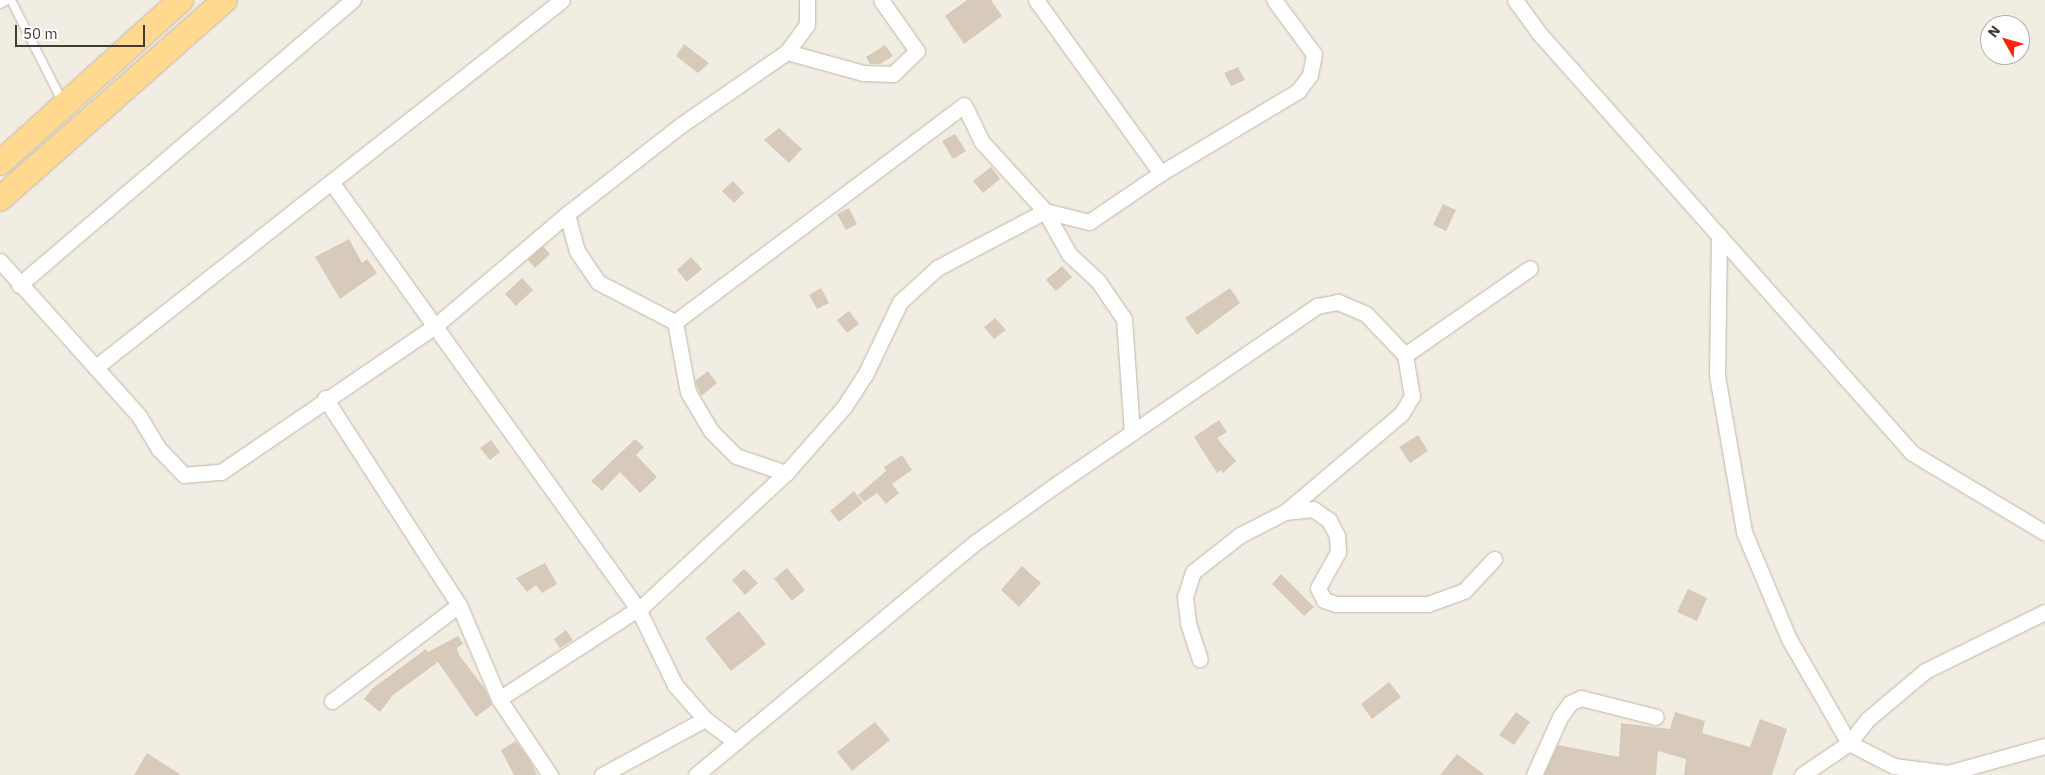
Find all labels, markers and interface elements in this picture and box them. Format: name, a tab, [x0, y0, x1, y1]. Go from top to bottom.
scale bar	[18, 15, 148, 47]
north arrow	[1980, 15, 2030, 65]
text: N	[1984, 22, 2004, 41]
text: 50 m	[23, 24, 58, 43]

